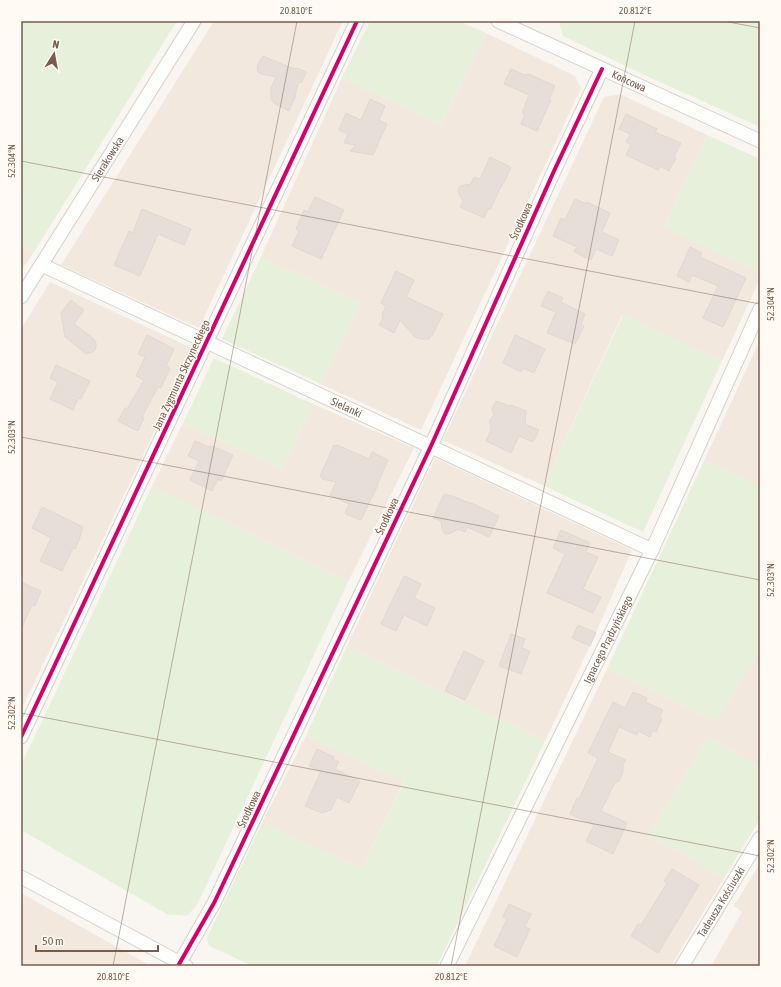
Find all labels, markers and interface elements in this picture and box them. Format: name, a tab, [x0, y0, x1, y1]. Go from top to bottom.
text: 20.810°E	[280, 5, 313, 16]
text: 20.812°E	[619, 5, 652, 16]
north arrow	[34, 34, 74, 74]
text: N	[52, 38, 60, 51]
street label: Końcowa	[610, 68, 648, 94]
street label: Sierakowska	[89, 134, 126, 183]
text: 52.304°N	[6, 144, 17, 178]
street label: Środkowa	[507, 201, 535, 241]
text: 52.304°N	[765, 287, 776, 321]
street label: Jana Zygmunta Skrzyneckiego	[150, 318, 212, 432]
street label: Sielanki	[329, 395, 364, 420]
text: 52.303°N	[6, 420, 17, 454]
street label: Środkowa	[373, 496, 401, 536]
text: 52.303°N	[765, 563, 776, 597]
street label: Ignacego Prądzyńskiego	[581, 594, 635, 685]
text: 52.302°N	[6, 696, 17, 730]
street label: Środkowa	[235, 789, 263, 829]
text: 52.302°N	[765, 839, 776, 873]
street label: Tadeusza Kościuszki	[695, 865, 747, 939]
scale bar	[36, 927, 158, 953]
text: 50 m	[42, 934, 64, 948]
text: 20.810°E	[97, 971, 130, 982]
text: 20.812°E	[435, 971, 468, 982]

